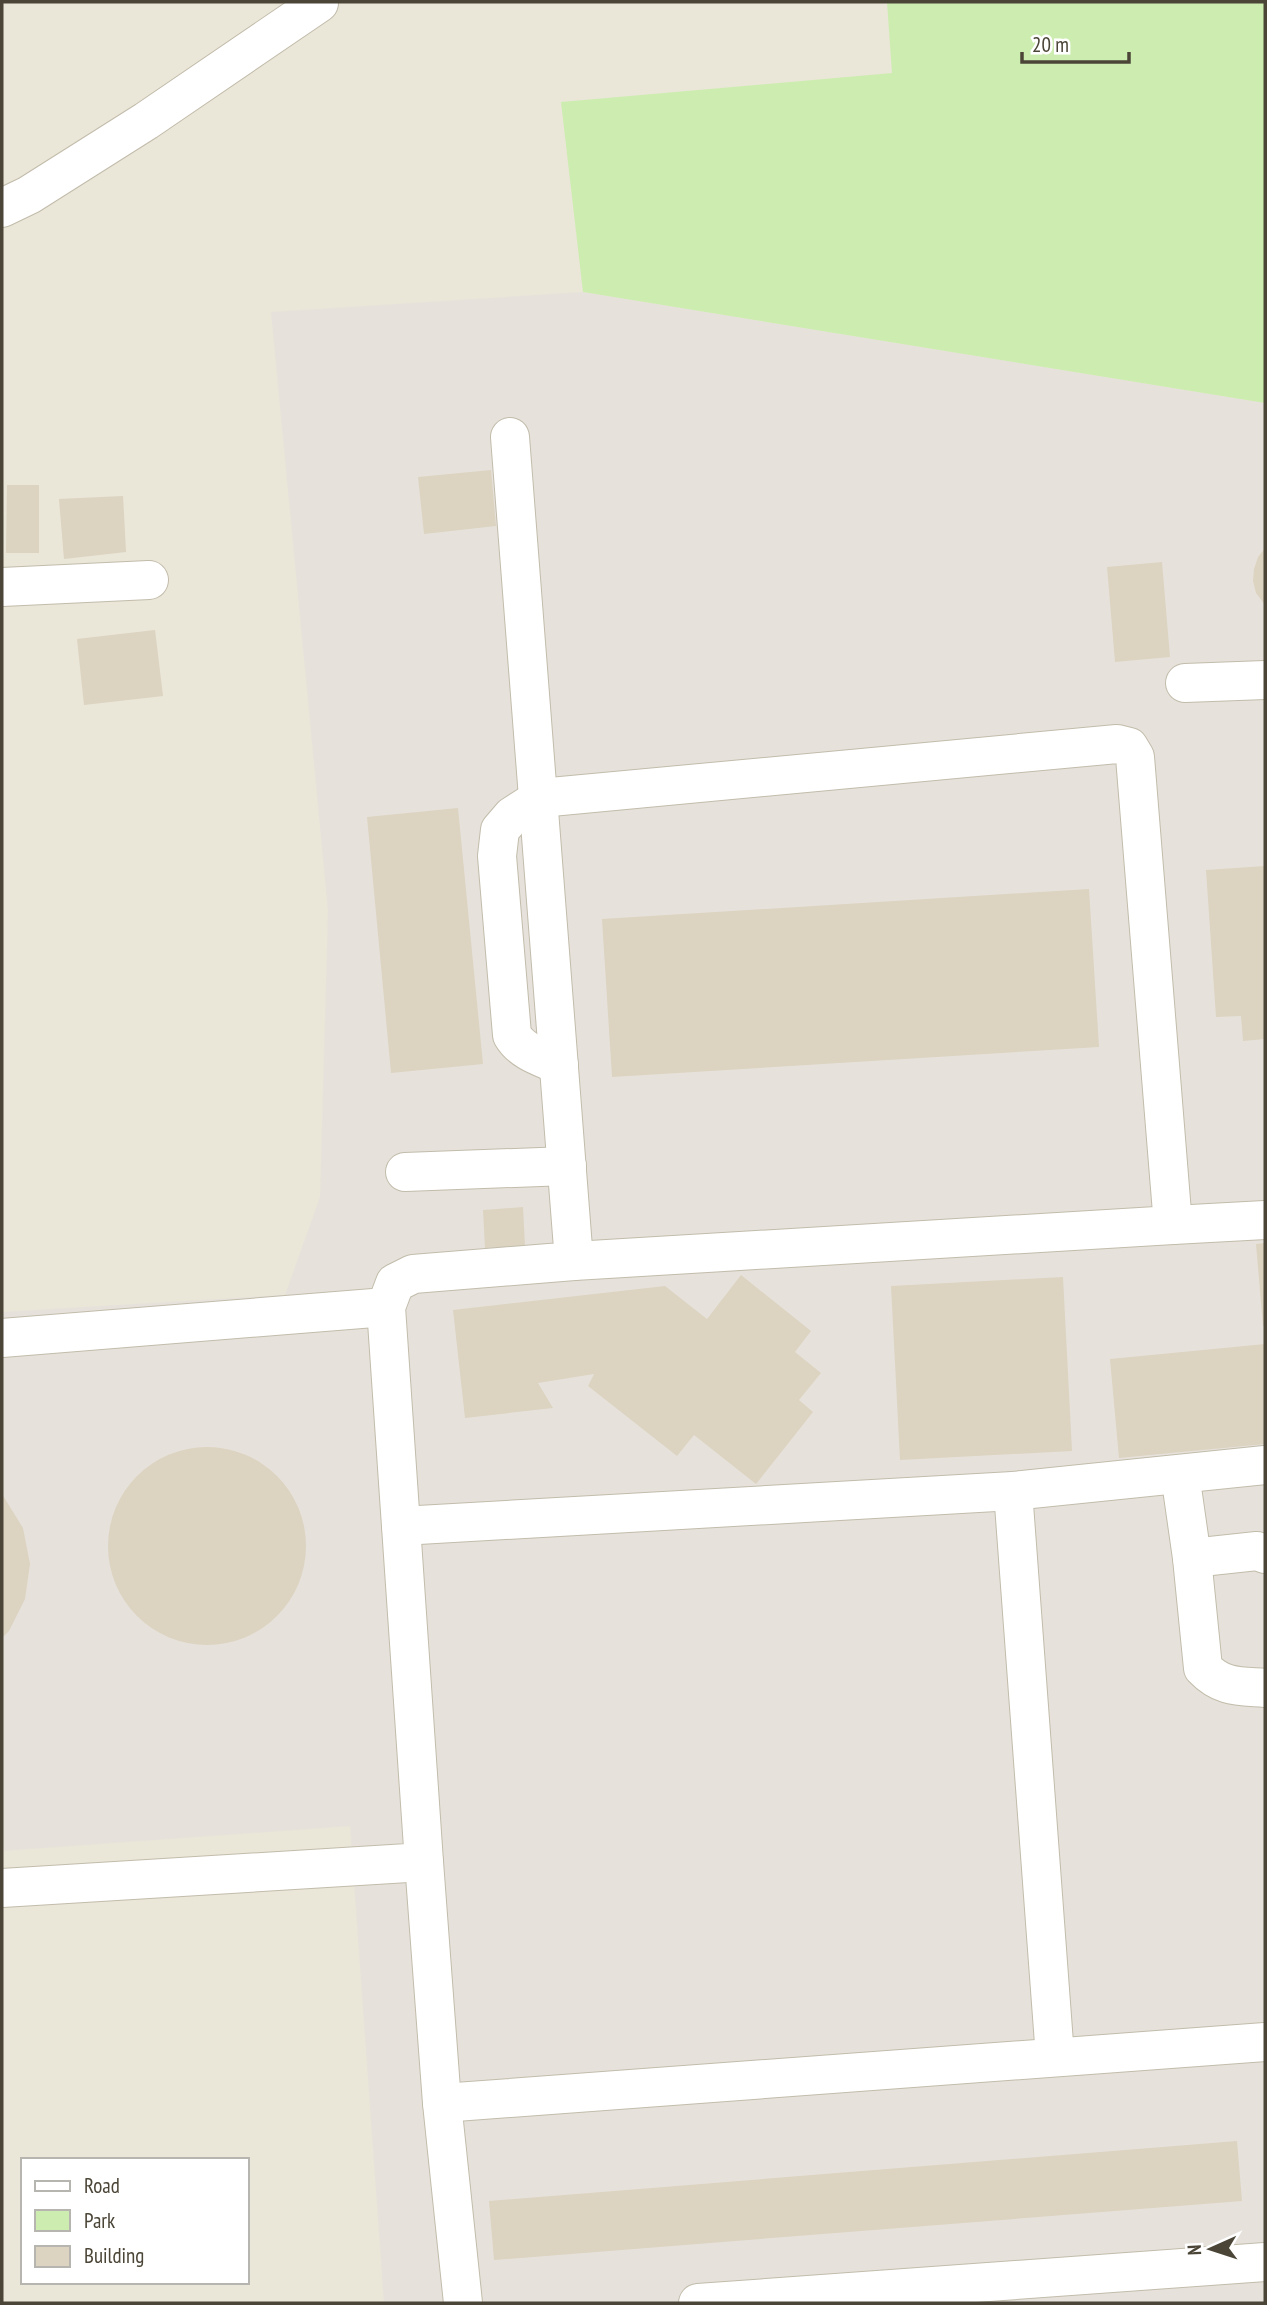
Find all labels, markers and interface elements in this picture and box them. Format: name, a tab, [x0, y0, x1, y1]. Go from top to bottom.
scale bar	[1022, 21, 1129, 65]
text: 20 m	[1032, 31, 1069, 58]
legend	[21, 2158, 248, 2284]
text: Road	[84, 2172, 120, 2199]
text: Park	[84, 2207, 115, 2234]
north arrow	[1176, 2214, 1246, 2284]
text: Building	[84, 2242, 144, 2269]
text: N	[1182, 2244, 1206, 2256]

